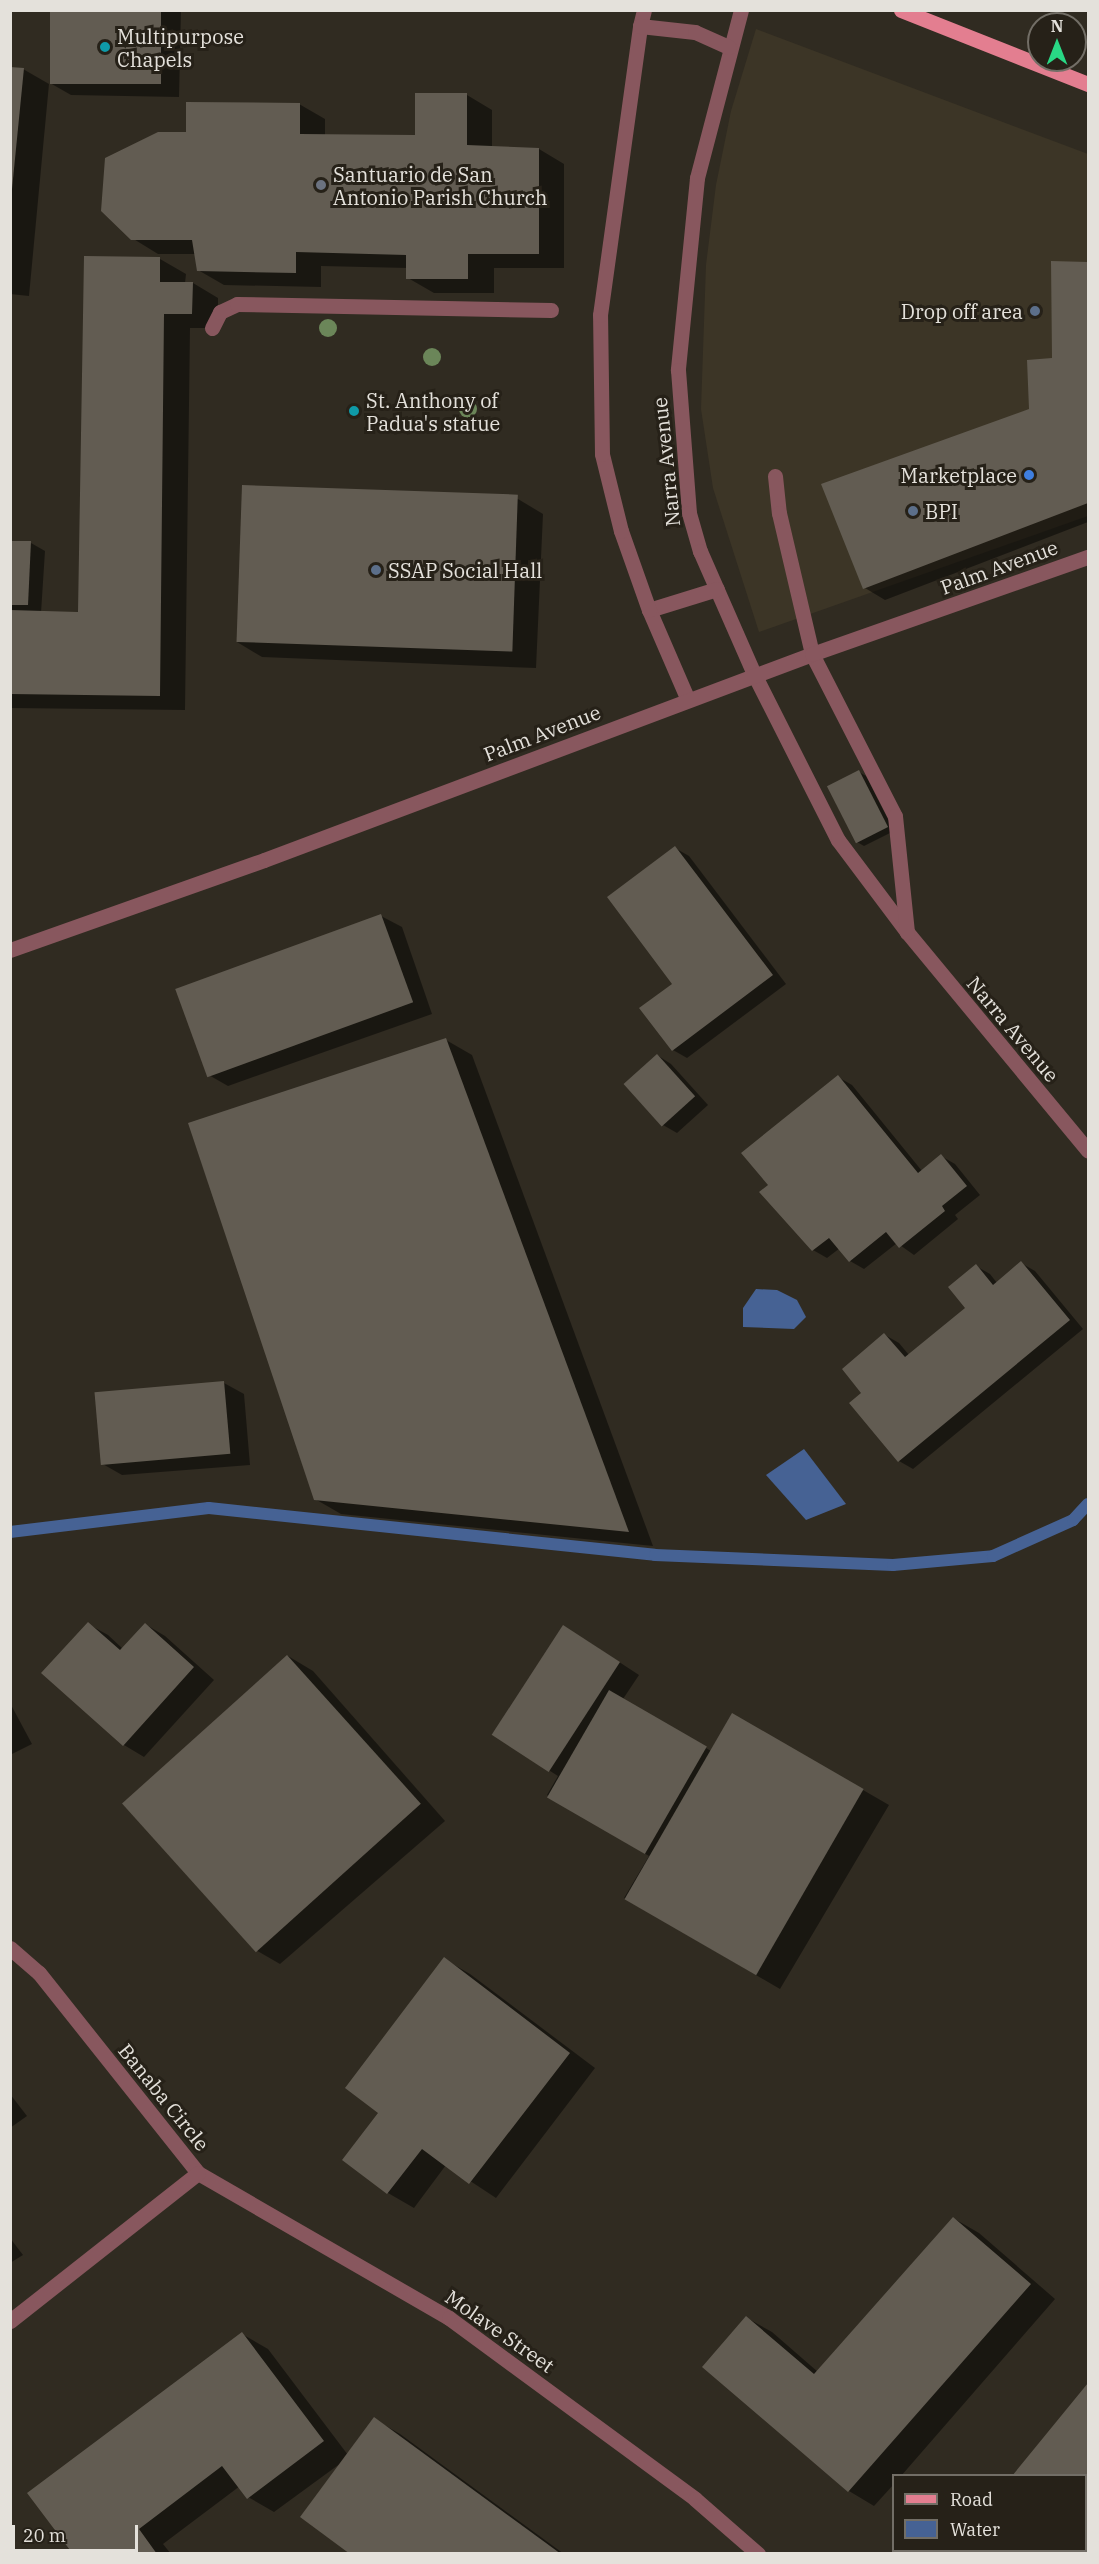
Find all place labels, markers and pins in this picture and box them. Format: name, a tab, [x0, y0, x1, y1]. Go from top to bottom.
place label: Multipurpose Chapels	[117, 24, 244, 71]
marker: Multipurpose Chapels	[98, 40, 112, 54]
place label: Santuario de San Antonio Parish Church	[333, 162, 547, 209]
marker: Santuario de San Antonio Parish Church	[314, 178, 328, 192]
place label: Drop off area	[901, 299, 1023, 323]
marker: Drop off area	[1028, 304, 1042, 318]
place label: St. Anthony of Padua's statue	[366, 388, 500, 435]
marker: St. Anthony of Padua's statue	[347, 404, 361, 418]
place label: Marketplace	[901, 463, 1017, 487]
marker: Marketplace	[1022, 468, 1036, 482]
place label: BPI	[925, 499, 958, 523]
marker: BPI	[906, 504, 920, 518]
place label: SSAP Social Hall	[388, 558, 542, 582]
marker: SSAP Social Hall	[369, 563, 383, 577]

